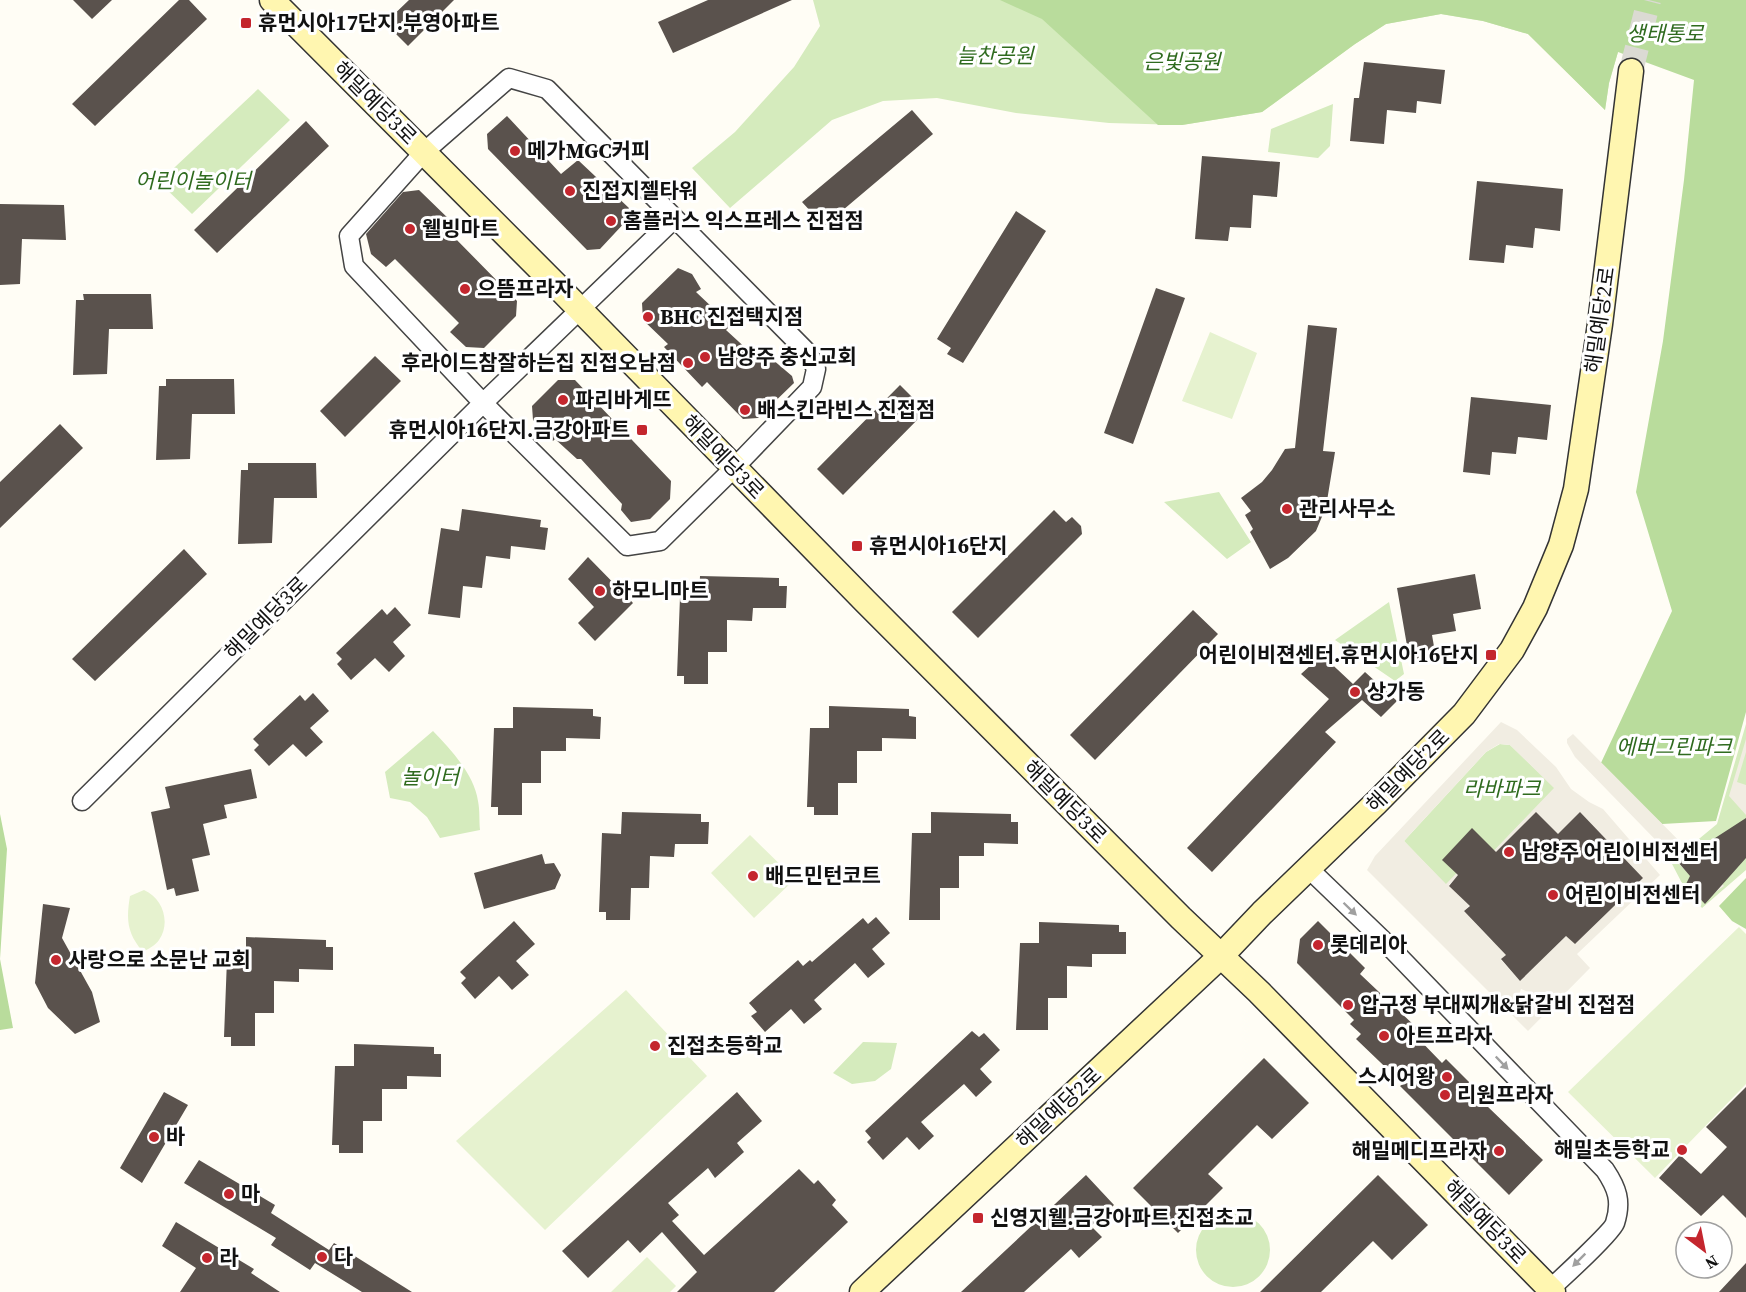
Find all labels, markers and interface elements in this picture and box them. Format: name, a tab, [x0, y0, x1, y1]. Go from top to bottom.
place label: 휴먼시아17단지.부영아파트	[258, 8, 500, 37]
marker: 휴먼시아17단지.부영아파트	[239, 16, 253, 30]
park label: 생태통로	[1626, 19, 1705, 48]
park label: 늘찬공원	[956, 41, 1035, 70]
park label: 은빛공원	[1143, 47, 1222, 76]
street label: 해밀예당3로	[327, 55, 423, 151]
place label: 메가MGC커피	[527, 136, 650, 165]
marker: 메가MGC커피	[508, 144, 522, 158]
park label: 어린이놀이터	[135, 166, 254, 195]
place label: 진접지젤타워	[582, 176, 698, 205]
marker: 진접지젤타워	[563, 184, 577, 198]
place label: 홈플러스 익스프레스 진접점	[623, 206, 864, 235]
place label: 웰빙마트	[422, 214, 499, 243]
marker: 홈플러스 익스프레스 진접점	[604, 214, 618, 228]
marker: 웰빙마트	[403, 222, 417, 236]
street label: 해밀예당2로	[1578, 265, 1621, 375]
place label: 으뜸프라자	[477, 274, 574, 303]
marker: 으뜸프라자	[458, 282, 472, 296]
place label: BHC 진접택지점	[660, 302, 803, 331]
marker: BHC 진접택지점	[641, 310, 655, 324]
place label: 남양주 충신교회	[717, 342, 857, 371]
place label: 후라이드참잘하는집 진접오남점	[401, 348, 676, 377]
marker: 남양주 충신교회	[698, 350, 712, 364]
marker: 후라이드참잘하는집 진접오남점	[681, 356, 695, 370]
place label: 파리바게뜨	[575, 385, 672, 414]
marker: 파리바게뜨	[556, 393, 570, 407]
place label: 배스킨라빈스 진접점	[757, 395, 935, 424]
marker: 배스킨라빈스 진접점	[738, 403, 752, 417]
street label: 해밀예당3로	[676, 408, 771, 505]
place label: 휴먼시아16단지.금강아파트	[388, 415, 630, 444]
marker: 휴먼시아16단지.금강아파트	[635, 423, 649, 437]
place label: 관리사무소	[1299, 494, 1396, 523]
marker: 관리사무소	[1280, 502, 1294, 516]
place label: 휴먼시아16단지	[869, 531, 1008, 560]
marker: 휴먼시아16단지	[850, 539, 864, 553]
street label: 해밀예당3로	[218, 570, 314, 666]
place label: 하모니마트	[612, 576, 709, 605]
marker: 하모니마트	[593, 584, 607, 598]
place label: 어린이비젼센터.휴먼시아16단지	[1199, 640, 1479, 669]
marker: 어린이비젼센터.휴먼시아16단지	[1484, 648, 1498, 662]
place label: 상가동	[1367, 677, 1425, 706]
marker: 상가동	[1348, 685, 1362, 699]
street label: 해밀예당2로	[1360, 723, 1456, 819]
park label: 에버그린파크	[1616, 732, 1733, 761]
street label: 해밀예당3로	[1017, 754, 1113, 850]
park label: 놀이터	[401, 762, 462, 791]
park label: 라바파크	[1463, 774, 1541, 803]
place label: 남양주 어린이비전센터	[1521, 837, 1719, 866]
marker: 남양주 어린이비전센터	[1502, 845, 1516, 859]
place label: 배드민턴코트	[765, 861, 881, 890]
marker: 배드민턴코트	[746, 869, 760, 883]
place label: 어린이비전센터	[1565, 880, 1700, 909]
marker: 어린이비전센터	[1546, 888, 1560, 902]
one-way arrow	[1343, 902, 1358, 916]
place label: 롯데리아	[1330, 930, 1407, 959]
marker: 롯데리아	[1311, 938, 1325, 952]
place label: 사랑으로 소문난 교회	[68, 945, 251, 974]
marker: 사랑으로 소문난 교회	[49, 953, 63, 967]
place label: 압구정 부대찌개&닭갈비 진접점	[1360, 990, 1635, 1019]
marker: 압구정 부대찌개&닭갈비 진접점	[1341, 998, 1355, 1012]
place label: 아트프라자	[1396, 1021, 1493, 1050]
marker: 아트프라자	[1377, 1029, 1391, 1043]
place label: 진접초등학교	[667, 1031, 783, 1060]
marker: 진접초등학교	[648, 1039, 662, 1053]
one-way arrow	[1494, 1056, 1508, 1070]
street label: 해밀예당2로	[1010, 1061, 1108, 1155]
place label: 스시어왕	[1358, 1062, 1435, 1091]
marker: 스시어왕	[1440, 1070, 1454, 1084]
place label: 리원프라자	[1457, 1080, 1554, 1109]
marker: 리원프라자	[1438, 1088, 1452, 1102]
place label: 바	[166, 1122, 185, 1151]
marker: 바	[147, 1130, 161, 1144]
place label: 해밀초등학교	[1554, 1135, 1670, 1164]
place label: 해밀메디프라자	[1352, 1136, 1487, 1165]
marker: 해밀초등학교	[1675, 1143, 1689, 1157]
marker: 해밀메디프라자	[1492, 1144, 1506, 1158]
street label: 해밀예당3로	[1438, 1173, 1533, 1270]
place label: 마	[241, 1179, 260, 1208]
marker: 마	[222, 1187, 236, 1201]
place label: 신영지웰.금강아파트.진접초교	[990, 1203, 1254, 1232]
marker: 신영지웰.금강아파트.진접초교	[971, 1211, 985, 1225]
north arrow	[1674, 1220, 1734, 1280]
place label: 다	[334, 1242, 353, 1271]
place label: 라	[219, 1243, 239, 1272]
marker: 다	[315, 1250, 329, 1264]
text: N	[1701, 1250, 1723, 1275]
marker: 라	[200, 1251, 214, 1265]
one-way arrow	[1573, 1253, 1587, 1267]

